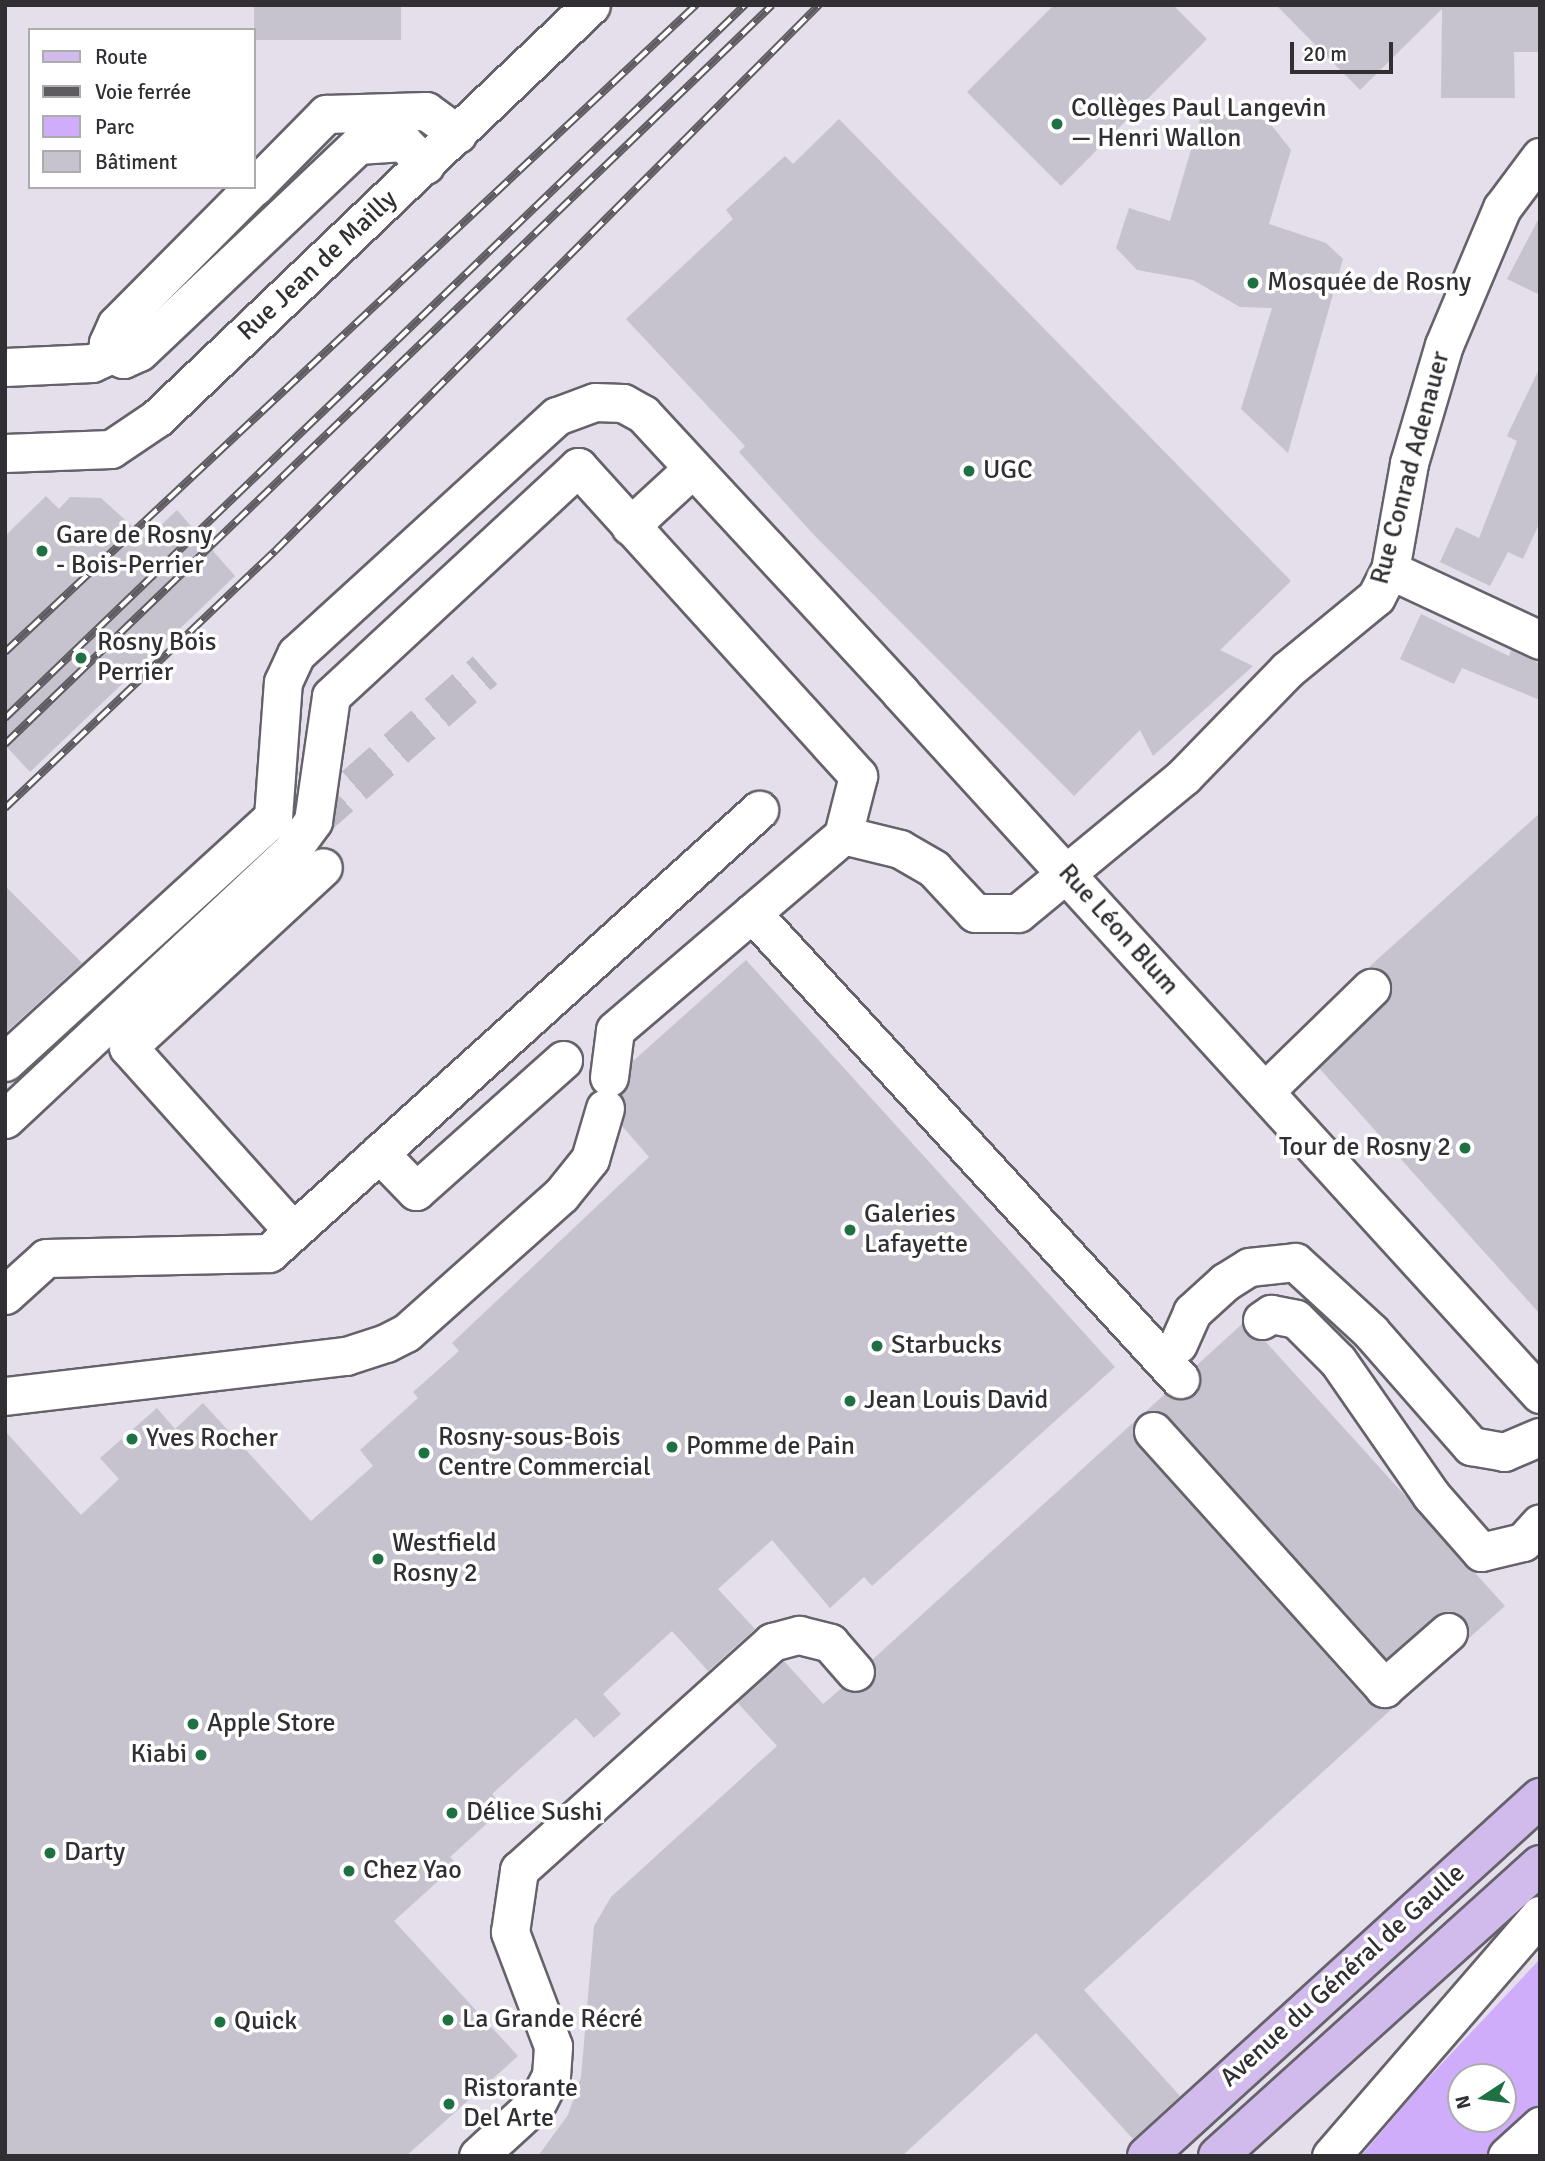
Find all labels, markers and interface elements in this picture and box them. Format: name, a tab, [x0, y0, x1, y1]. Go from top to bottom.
legend	[28, 28, 256, 189]
scale bar	[1293, 28, 1396, 72]
text: 20 m	[1303, 41, 1347, 67]
text: Route	[95, 44, 147, 70]
text: Voie ferrée	[95, 79, 191, 105]
place label: Collèges Paul Langevin — Henri Wallon	[1071, 93, 1326, 154]
text: Parc	[95, 114, 134, 140]
marker: Collèges Paul Langevin — Henri Wallon	[1049, 116, 1065, 132]
text: Bâtiment	[95, 149, 177, 175]
street label: Rue Jean de Mailly	[232, 184, 404, 348]
place label: Mosquée de Rosny	[1267, 267, 1471, 299]
marker: Mosquée de Rosny	[1245, 275, 1261, 291]
street label: Rue Conrad Adenauer	[1365, 348, 1457, 588]
place label: UGC	[983, 455, 1033, 487]
marker: UGC	[961, 463, 977, 479]
place label: Gare de Rosny - Bois-Perrier	[56, 520, 212, 582]
marker: Gare de Rosny - Bois-Perrier	[34, 543, 50, 559]
place label: Rosny Bois Perrier	[97, 627, 216, 688]
marker: Rosny Bois Perrier	[71, 648, 91, 668]
street label: Rue Léon Blum	[1051, 858, 1185, 1002]
place label: Tour de Rosny 2	[1279, 1132, 1451, 1164]
marker: Tour de Rosny 2	[1457, 1140, 1473, 1156]
place label: Galeries Lafayette	[864, 1199, 968, 1260]
marker: Galeries Lafayette	[842, 1222, 858, 1238]
place label: Starbucks	[891, 1330, 1002, 1362]
marker: Starbucks	[869, 1338, 885, 1354]
place label: Jean Louis David	[864, 1385, 1048, 1417]
marker: Jean Louis David	[842, 1393, 858, 1409]
place label: Rosny-sous-Bois Centre Commercial	[438, 1422, 651, 1484]
place label: Yves Rocher	[146, 1423, 278, 1455]
marker: Yves Rocher	[124, 1431, 140, 1447]
place label: Pomme de Pain	[686, 1431, 855, 1463]
marker: Pomme de Pain	[664, 1439, 680, 1455]
marker: Rosny-sous-Bois Centre Commercial	[416, 1445, 432, 1461]
place label: Westfield Rosny 2	[392, 1528, 496, 1590]
marker: Westfield Rosny 2	[370, 1551, 386, 1567]
place label: Apple Store	[207, 1708, 335, 1740]
marker: Apple Store	[185, 1716, 201, 1732]
place label: Kiabi	[131, 1739, 187, 1771]
marker: Kiabi	[193, 1747, 209, 1763]
place label: Délice Sushi	[466, 1797, 602, 1829]
marker: Délice Sushi	[444, 1805, 460, 1821]
place label: Darty	[64, 1837, 125, 1869]
marker: Darty	[42, 1845, 58, 1861]
place label: Chez Yao	[363, 1855, 462, 1887]
street label: Avenue du Général de Gaulle	[1214, 1858, 1472, 2094]
marker: Chez Yao	[341, 1863, 357, 1879]
place label: La Grande Récré	[462, 2004, 643, 2036]
place label: Quick	[234, 2006, 297, 2038]
marker: La Grande Récré	[440, 2012, 456, 2028]
marker: Quick	[212, 2014, 228, 2030]
north arrow	[1447, 2063, 1517, 2133]
place label: Ristorante Del Arte	[463, 2073, 578, 2134]
text: N	[1450, 2093, 1477, 2111]
marker: Ristorante Del Arte	[441, 2096, 457, 2112]

